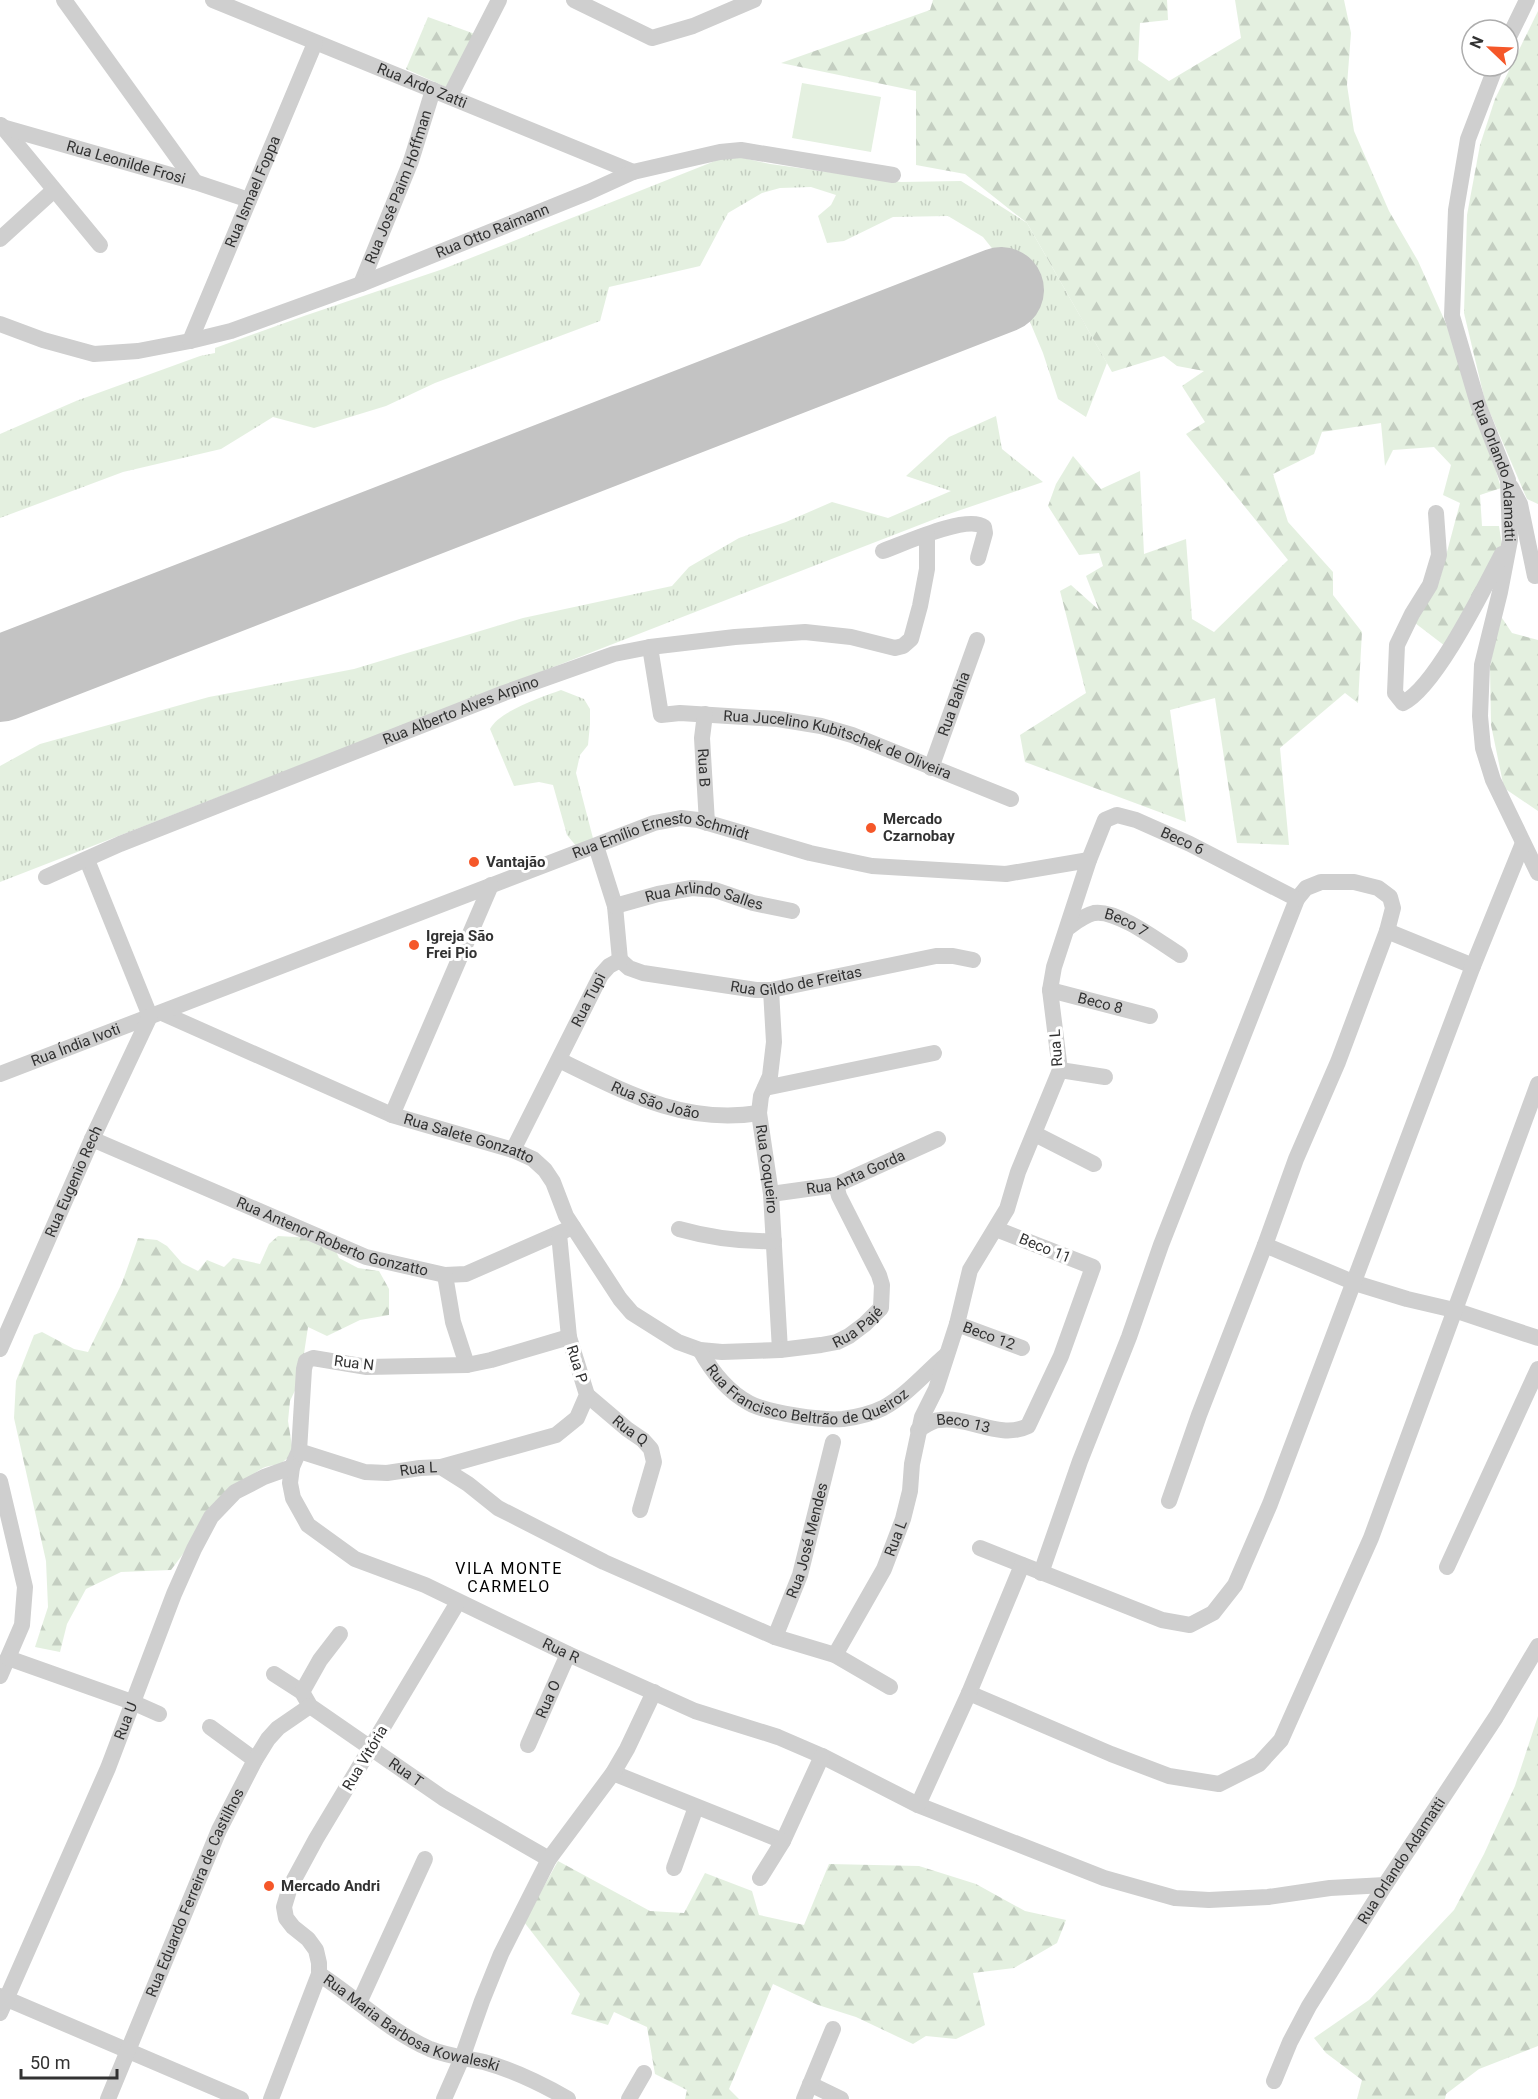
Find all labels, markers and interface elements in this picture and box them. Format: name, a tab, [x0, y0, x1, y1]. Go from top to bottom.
north arrow	[1460, 18, 1520, 78]
text: N	[1466, 33, 1488, 51]
street label: Rua Ardo Zatti	[374, 59, 470, 112]
street label: Rua José Paim Hoffman	[361, 108, 435, 267]
street label: Rua Ismael Foppa	[221, 133, 284, 250]
street label: Rua Leonilde Frosi	[65, 137, 188, 188]
street label: Rua Otto Raimann	[433, 200, 552, 262]
street label: Rua Orlando Adamatti	[1468, 397, 1519, 542]
street label: Rua Bahia	[934, 669, 974, 739]
street label: Rua Alberto Alves Arpino	[380, 672, 541, 749]
street label: Rua Jucelino Kubitschek de Oliveira	[723, 707, 954, 783]
street label: Rua B	[694, 748, 714, 788]
street label: Rua Emílio Ernesto Schmidt	[570, 809, 752, 862]
place label: Mercado Czarnobay	[883, 810, 955, 845]
marker: Mercado Czarnobay	[864, 821, 878, 835]
street label: Beco 6	[1158, 823, 1207, 859]
place label: Vantajão	[486, 853, 545, 871]
marker: Vantajão	[467, 855, 481, 869]
street label: Rua Arlindo Salles	[643, 879, 765, 914]
street label: Beco 7	[1102, 905, 1151, 941]
place label: Igreja São Frei Pio	[426, 927, 494, 962]
marker: Igreja São Frei Pio	[407, 938, 421, 952]
street label: Rua Gildo de Freitas	[729, 963, 863, 999]
street label: Rua Tupi	[567, 970, 609, 1030]
street label: Beco 8	[1076, 989, 1125, 1018]
street label: Rua Índia Ivoti	[28, 1020, 123, 1070]
street label: Rua L	[1046, 1029, 1066, 1067]
street label: Rua São João	[608, 1077, 701, 1123]
street label: Rua Salete Gonzatto	[402, 1110, 537, 1167]
street label: Rua Eugenio Rech	[41, 1123, 106, 1240]
street label: Rua Coqueiro	[752, 1123, 781, 1214]
street label: Rua Anta Gorda	[805, 1146, 908, 1198]
street label: Rua Antenor Roberto Gonzatto	[234, 1193, 430, 1280]
street label: Beco 11	[1016, 1229, 1074, 1267]
street label: Rua Pajé	[830, 1303, 886, 1352]
street label: Beco 12	[960, 1318, 1018, 1354]
street label: Rua P	[563, 1343, 591, 1385]
street label: Rua N	[333, 1352, 375, 1374]
street label: Rua Francisco Beltrão de Queiroz	[702, 1361, 912, 1428]
street label: Beco 13	[935, 1410, 992, 1437]
street label: Rua Q	[609, 1412, 651, 1450]
street label: Rua L	[398, 1458, 438, 1480]
street label: Rua José Mendes	[782, 1481, 832, 1601]
street label: Rua L	[881, 1517, 911, 1559]
district label: VILA MONTE CARMELO	[455, 1559, 563, 1596]
street label: Rua R	[540, 1634, 582, 1667]
street label: Rua O	[532, 1677, 564, 1721]
street label: Rua U	[110, 1700, 141, 1743]
street label: Rua Vitória	[339, 1722, 391, 1794]
street label: Rua T	[385, 1754, 427, 1791]
street label: Rua Eduardo Ferreira de Castilhos	[142, 1785, 248, 2000]
street label: Rua Orlando Adamatti	[1354, 1794, 1449, 1927]
place label: Mercado Andri	[281, 1877, 380, 1895]
marker: Mercado Andri	[262, 1879, 276, 1893]
street label: Rua Maria Barbosa Kowaleski	[320, 1971, 502, 2075]
scale bar	[21, 2042, 117, 2080]
text: 50 m	[30, 2052, 70, 2073]

